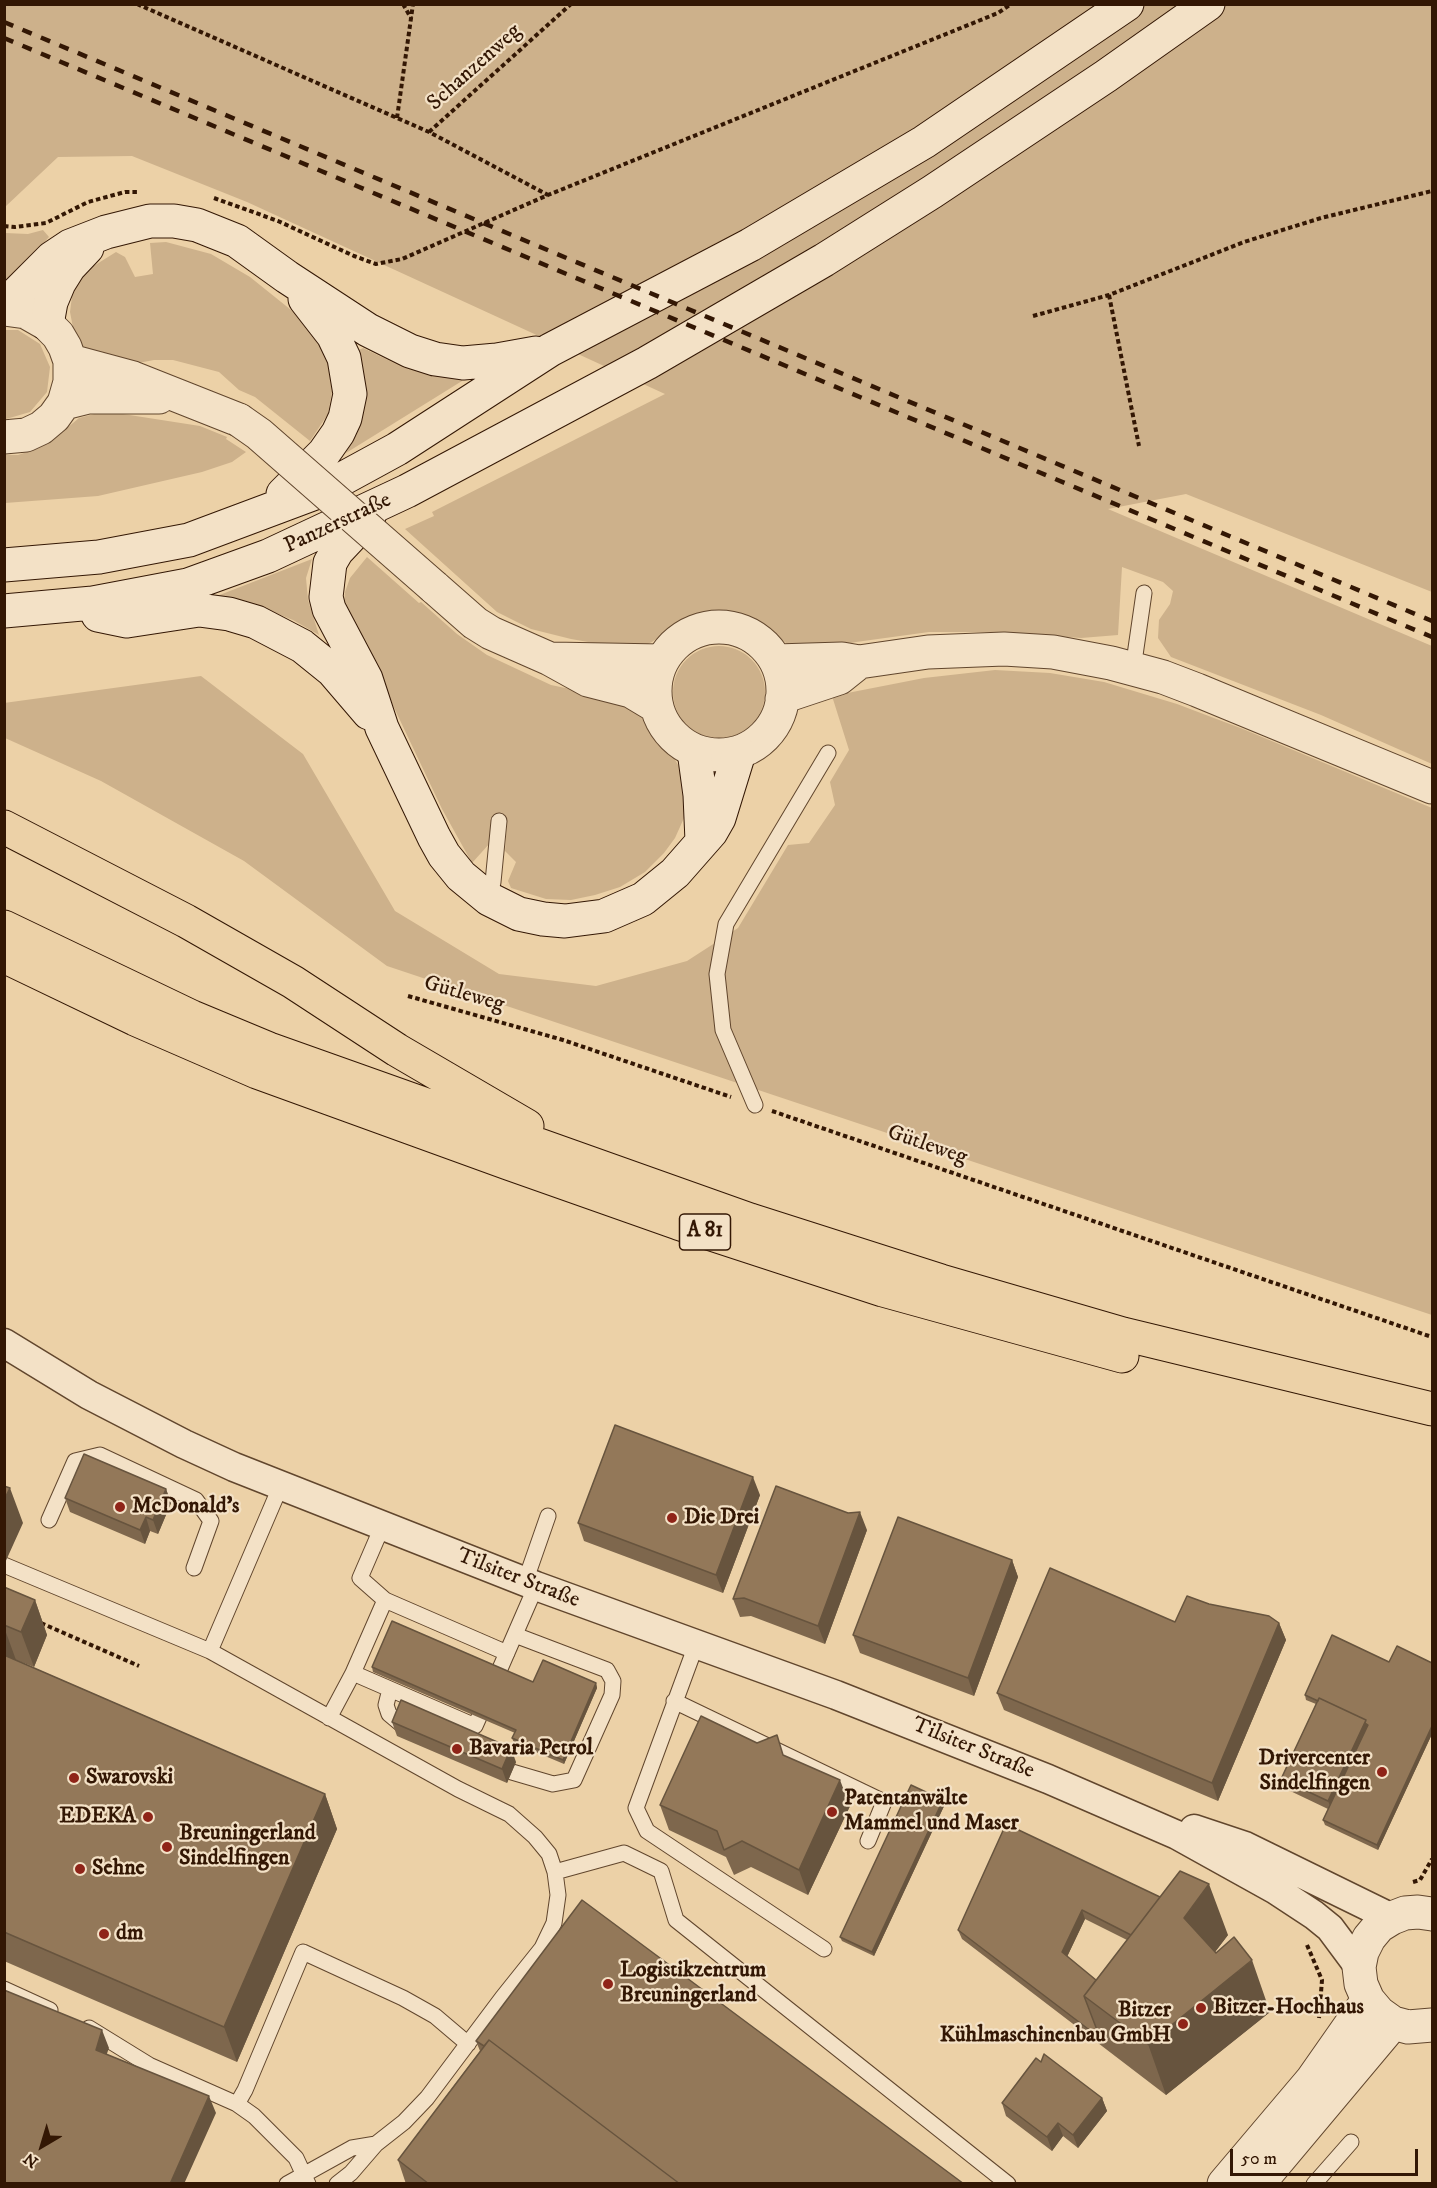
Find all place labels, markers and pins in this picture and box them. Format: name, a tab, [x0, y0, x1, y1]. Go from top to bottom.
place label: McDonald's	[132, 1494, 239, 1520]
marker: McDonald's	[113, 1500, 127, 1514]
place label: Die Drei	[684, 1505, 759, 1531]
marker: Die Drei	[665, 1511, 679, 1525]
place label: Bavaria Petrol	[469, 1736, 593, 1762]
marker: Bavaria Petrol	[450, 1742, 464, 1756]
place label: Drivercenter Sindelfingen	[1259, 1746, 1370, 1798]
place label: Swarovski	[86, 1765, 173, 1791]
marker: Drivercenter Sindelfingen	[1375, 1765, 1389, 1779]
marker: Swarovski	[67, 1771, 81, 1785]
place label: Patentanwälte Mammel und Maser	[844, 1786, 1019, 1838]
place label: EDEKA	[59, 1804, 136, 1830]
marker: Patentanwälte Mammel und Maser	[825, 1805, 839, 1819]
marker: EDEKA	[141, 1810, 155, 1824]
place label: Breuningerland Sindelfingen	[179, 1821, 316, 1873]
marker: Breuningerland Sindelfingen	[160, 1840, 174, 1854]
place label: Sehne	[92, 1856, 145, 1882]
marker: Sehne	[73, 1862, 87, 1876]
place label: dm	[116, 1921, 144, 1947]
marker: dm	[97, 1927, 111, 1941]
place label: Logistikzentrum Breuningerland	[620, 1958, 766, 2010]
marker: Logistikzentrum Breuningerland	[601, 1977, 615, 1991]
place label: Bitzer-Hochhaus	[1213, 1995, 1364, 2021]
place label: Bitzer Kühlmaschinenbau GmbH	[940, 1998, 1171, 2050]
marker: Bitzer-Hochhaus	[1194, 2001, 1208, 2015]
marker: Bitzer Kühlmaschinenbau GmbH	[1176, 2017, 1190, 2031]

